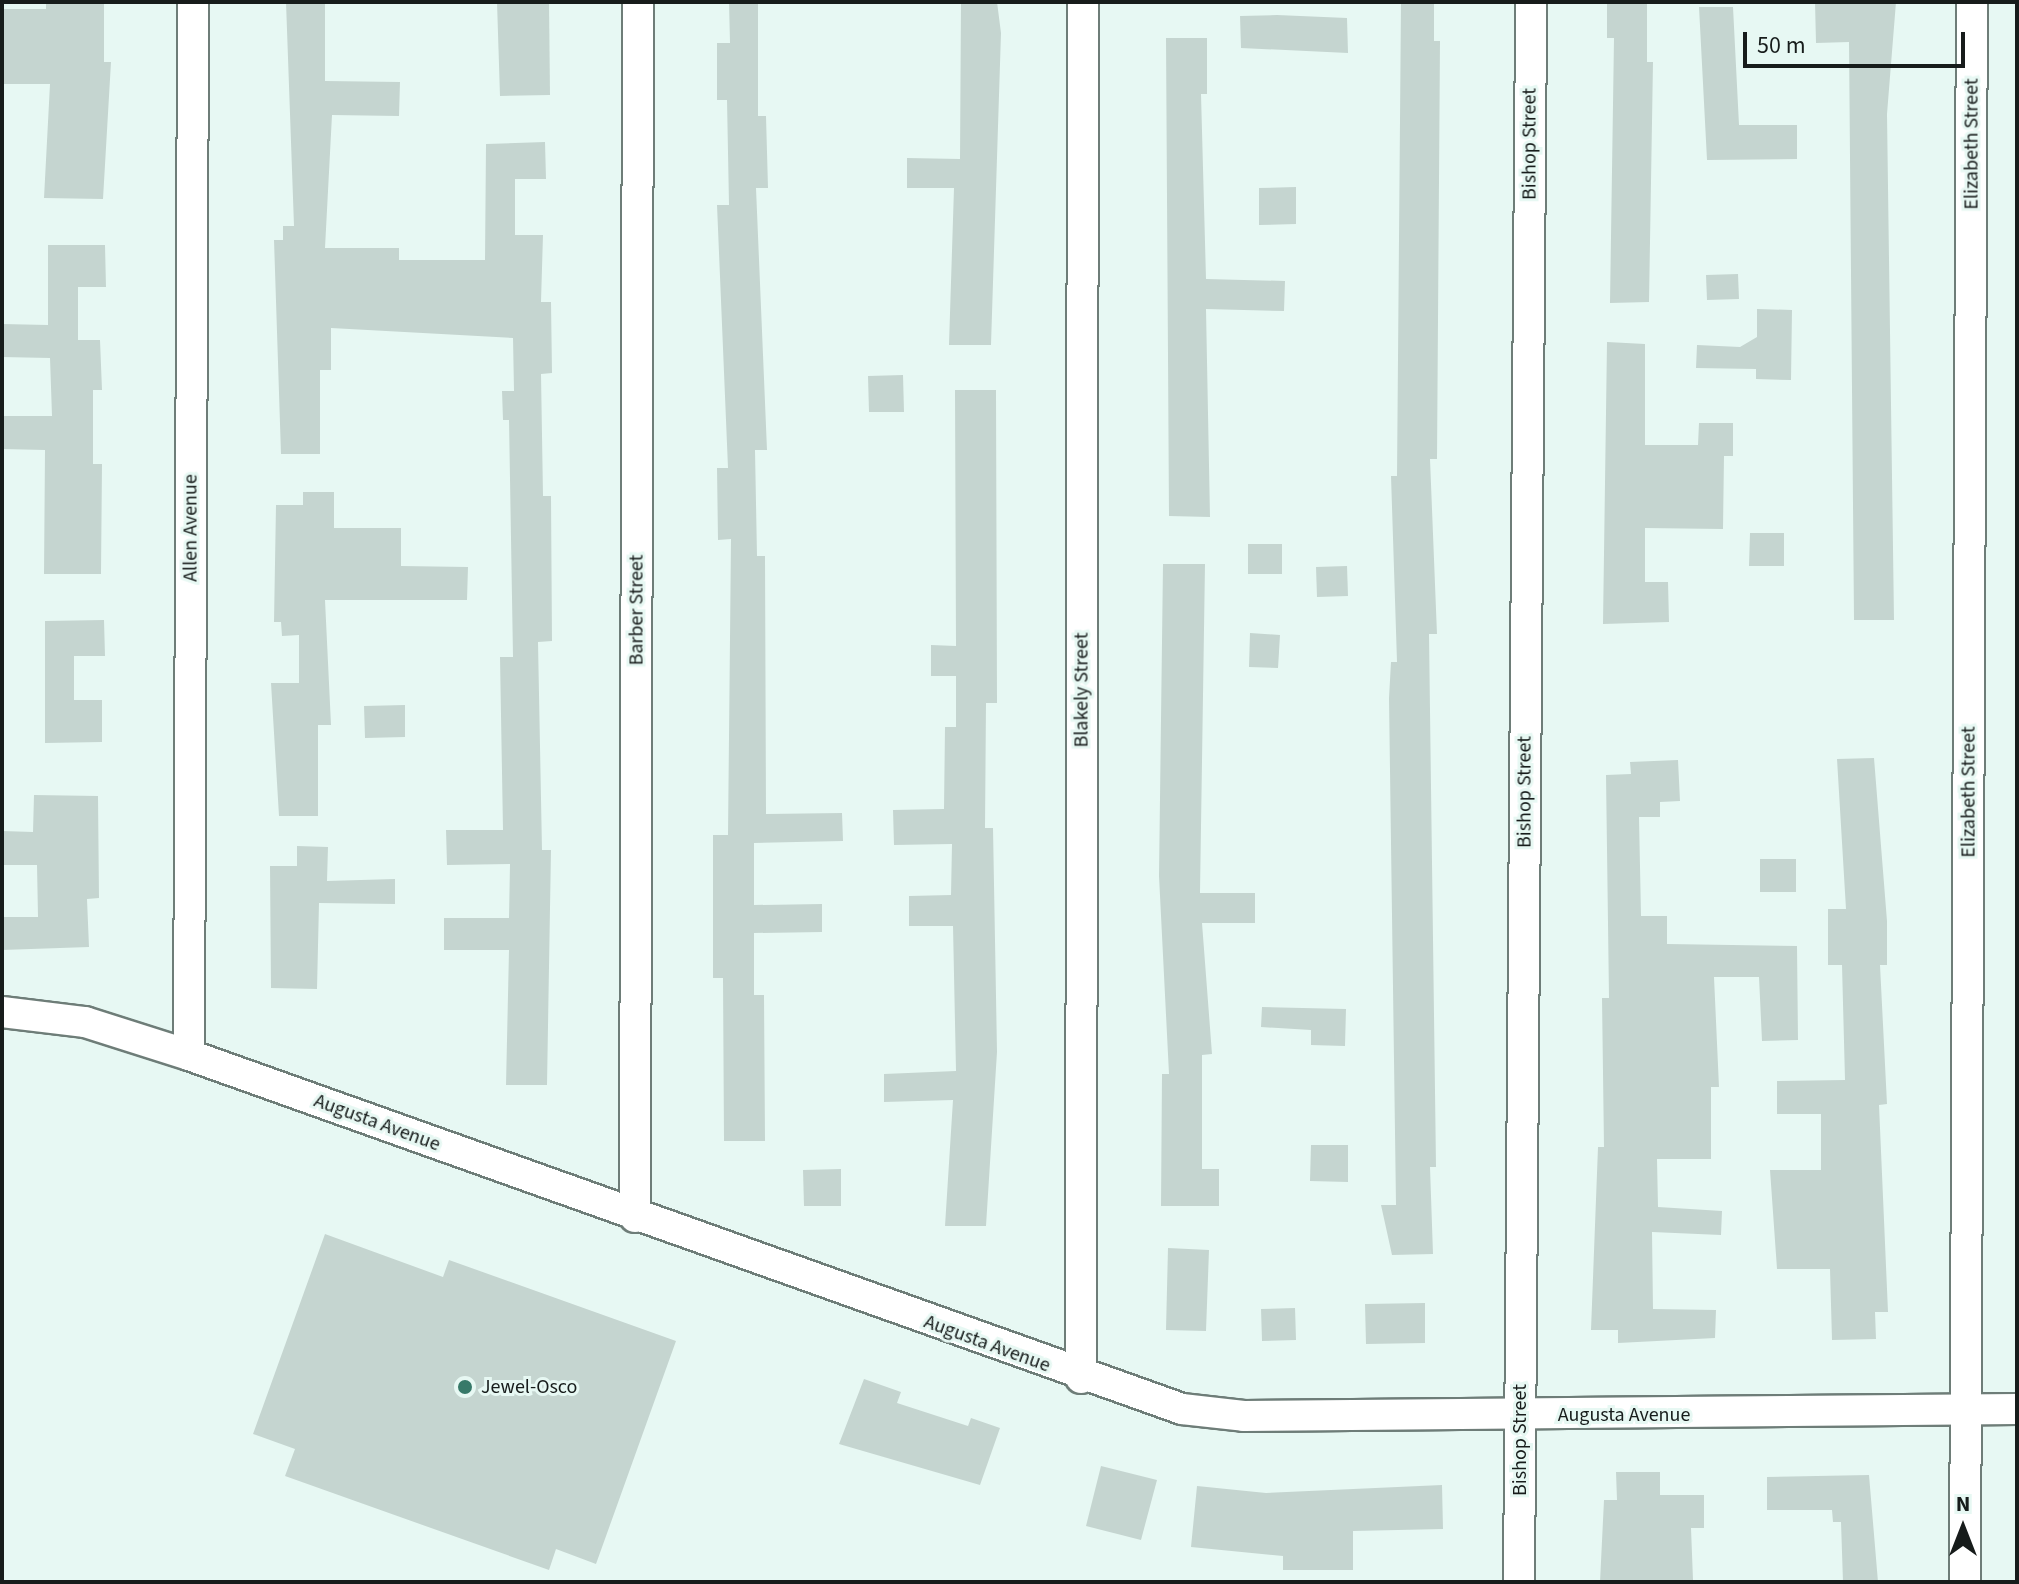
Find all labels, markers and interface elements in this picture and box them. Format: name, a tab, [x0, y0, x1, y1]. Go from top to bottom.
scale bar	[1747, 16, 1969, 66]
text: 50 m	[1757, 28, 1806, 63]
street label: Elizabeth Street	[1960, 78, 1984, 210]
street label: Bishop Street	[1518, 88, 1542, 200]
street label: Allen Avenue	[179, 474, 203, 582]
street label: Barber Street	[625, 555, 649, 665]
street label: Blakely Street	[1070, 633, 1094, 747]
street label: Elizabeth Street	[1957, 726, 1981, 858]
street label: Bishop Street	[1513, 736, 1537, 848]
street label: Augusta Avenue	[311, 1089, 443, 1157]
street label: Augusta Avenue	[921, 1310, 1053, 1378]
place label: Jewel-Osco	[481, 1375, 577, 1399]
marker: Jewel-Osco	[456, 1378, 474, 1396]
street label: Bishop Street	[1508, 1384, 1532, 1496]
street label: Augusta Avenue	[1558, 1403, 1690, 1427]
north arrow	[1923, 1488, 2003, 1568]
text: N	[1956, 1488, 1970, 1520]

